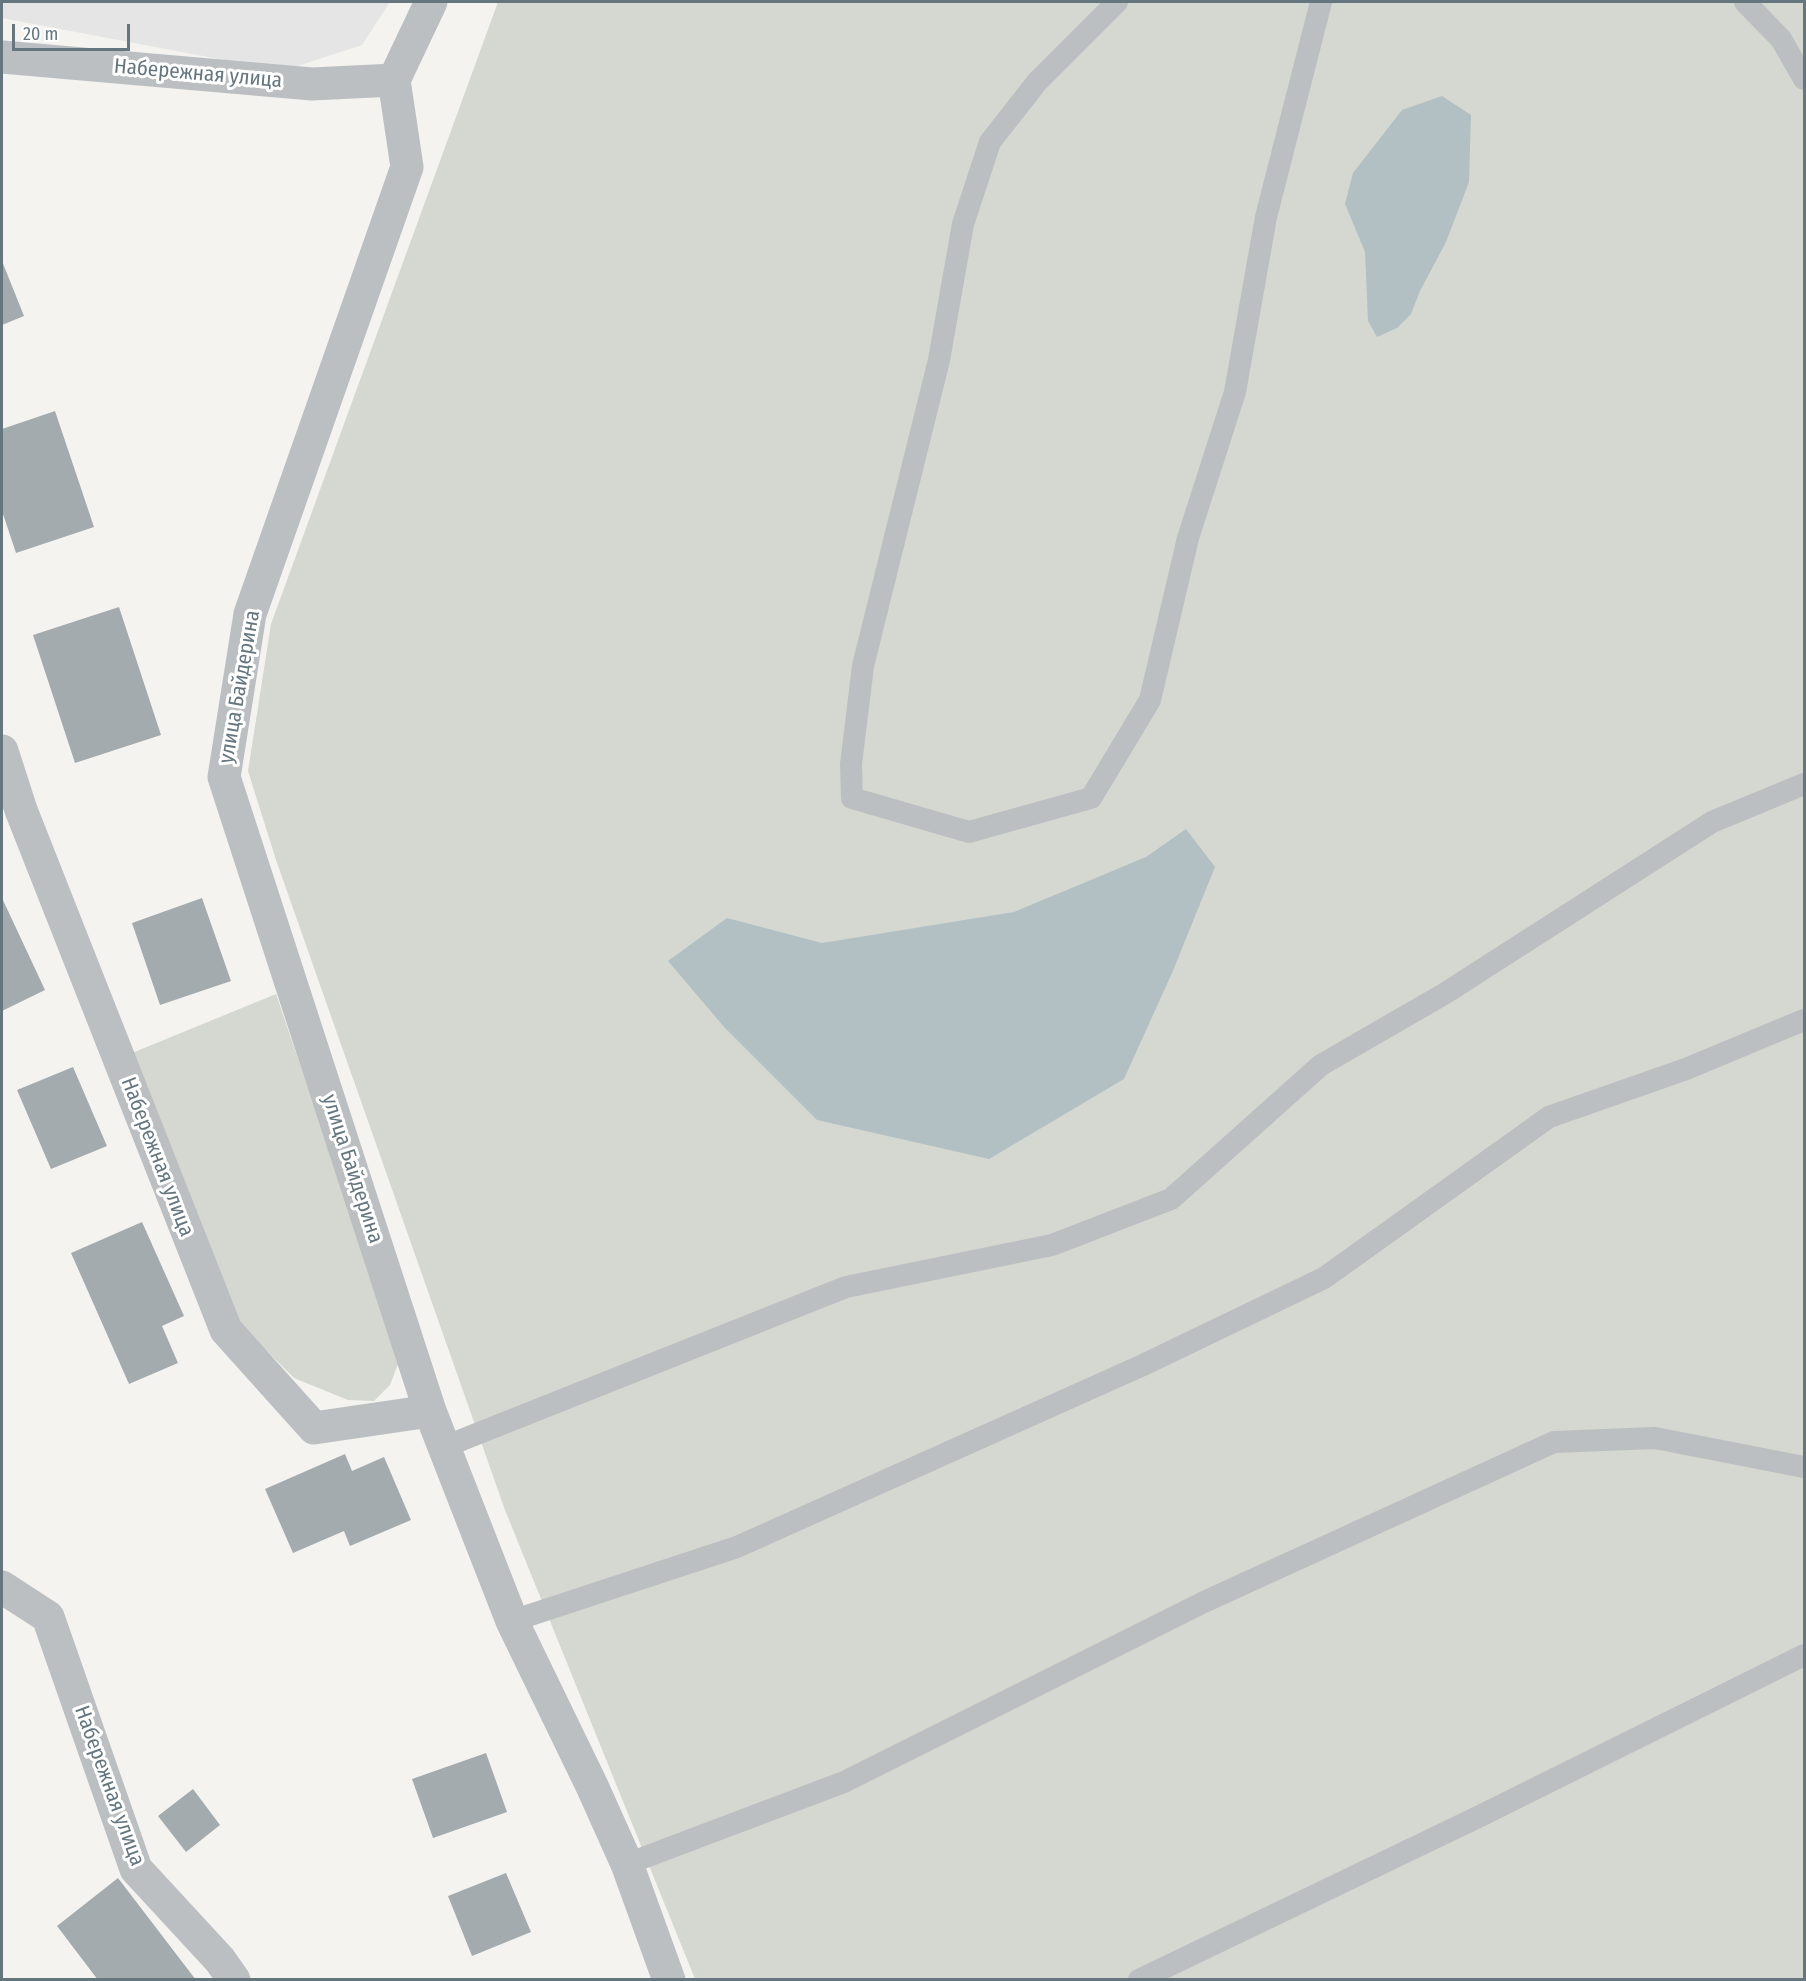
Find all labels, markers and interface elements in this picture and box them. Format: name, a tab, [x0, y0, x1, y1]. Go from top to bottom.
scale bar	[15, 12, 134, 50]
text: 20 m	[23, 23, 58, 45]
street label: Набережная улица	[113, 54, 283, 94]
street label: улица Байдерина	[214, 608, 266, 766]
street label: Набережная улица	[115, 1074, 199, 1240]
street label: улица Байдерина	[316, 1091, 388, 1247]
street label: Набережная улица	[68, 1703, 150, 1869]

